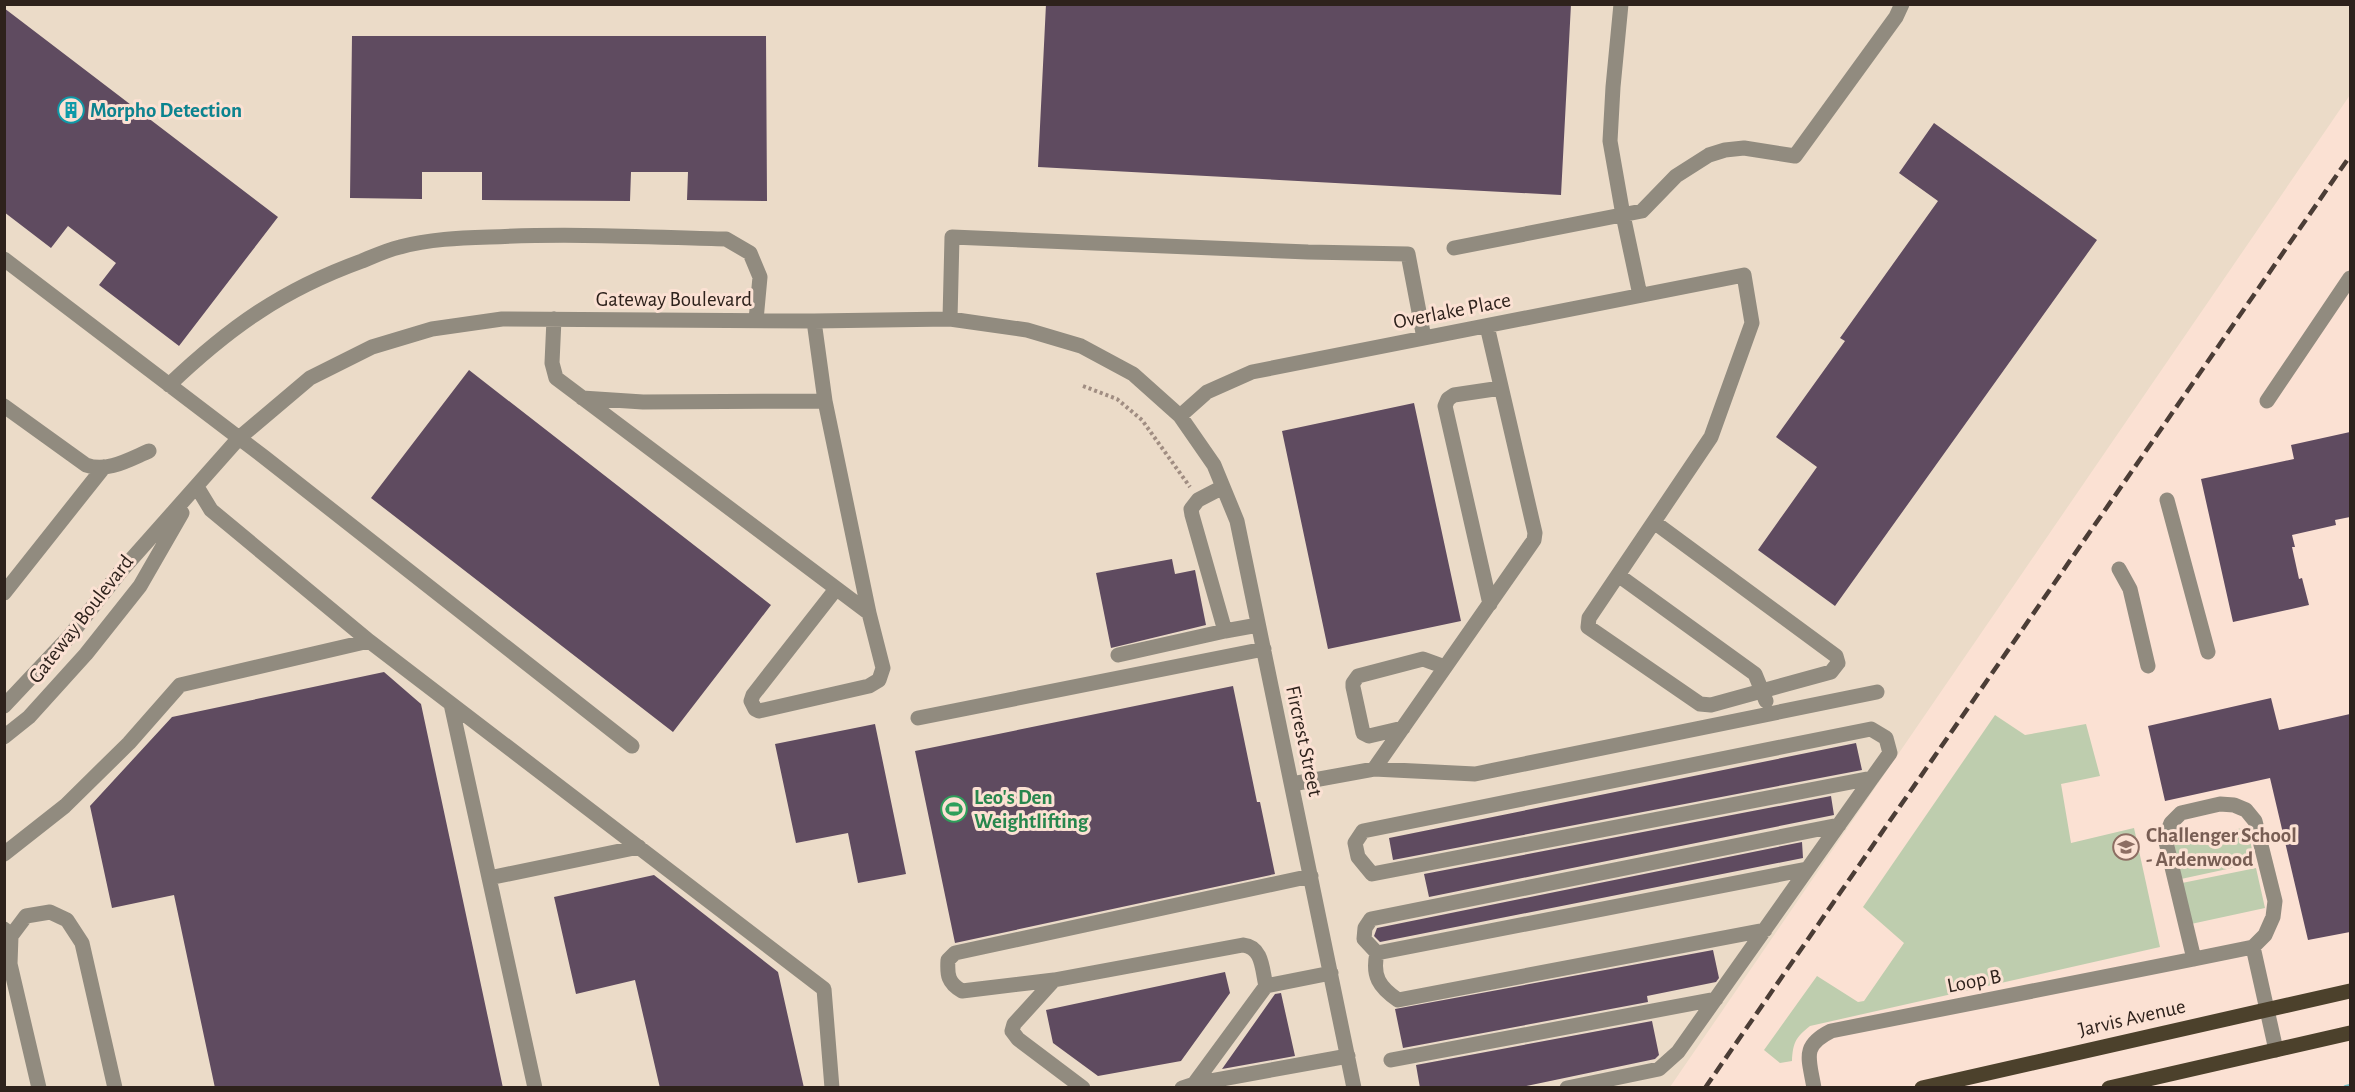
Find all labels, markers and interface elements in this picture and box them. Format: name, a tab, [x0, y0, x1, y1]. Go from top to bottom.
building icon: Morpho Detection	[56, 95, 86, 125]
place label: Morpho Detection	[90, 100, 242, 121]
street label: Gateway Boulevard	[596, 289, 752, 310]
street label: Overlake Place	[1391, 289, 1513, 333]
street label: Gateway Boulevard	[25, 551, 138, 687]
street label: Fircrest Street	[1282, 684, 1326, 799]
place label: Leo's Den Weightlifting	[974, 787, 1089, 832]
sports icon: Leo's Den Weightlifting	[939, 794, 969, 824]
place label: Challenger School - Ardenwood	[2146, 825, 2297, 870]
school or university icon: Challenger School - Ardenwood	[2111, 832, 2141, 862]
street label: Loop B	[1945, 965, 2003, 997]
street label: Jarvis Avenue	[2077, 996, 2187, 1040]

